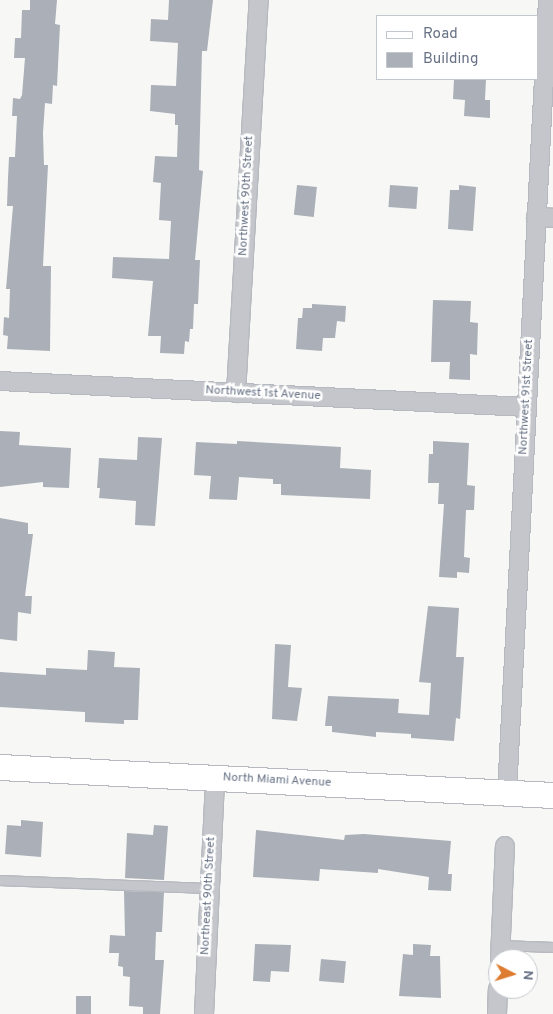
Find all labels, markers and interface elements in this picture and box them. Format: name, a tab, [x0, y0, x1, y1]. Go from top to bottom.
legend	[376, 15, 538, 80]
text: Road	[423, 25, 458, 44]
text: Building	[423, 50, 478, 69]
street label: Northwest 90th Street	[237, 136, 257, 256]
street label: Northwest 91st Street	[517, 339, 537, 455]
street label: Northwest 1st Avenue	[205, 384, 321, 404]
street label: North Miami Avenue	[222, 771, 332, 791]
street label: Northeast 90th Street	[199, 836, 219, 956]
north arrow	[488, 949, 538, 999]
text: N	[519, 970, 536, 981]

